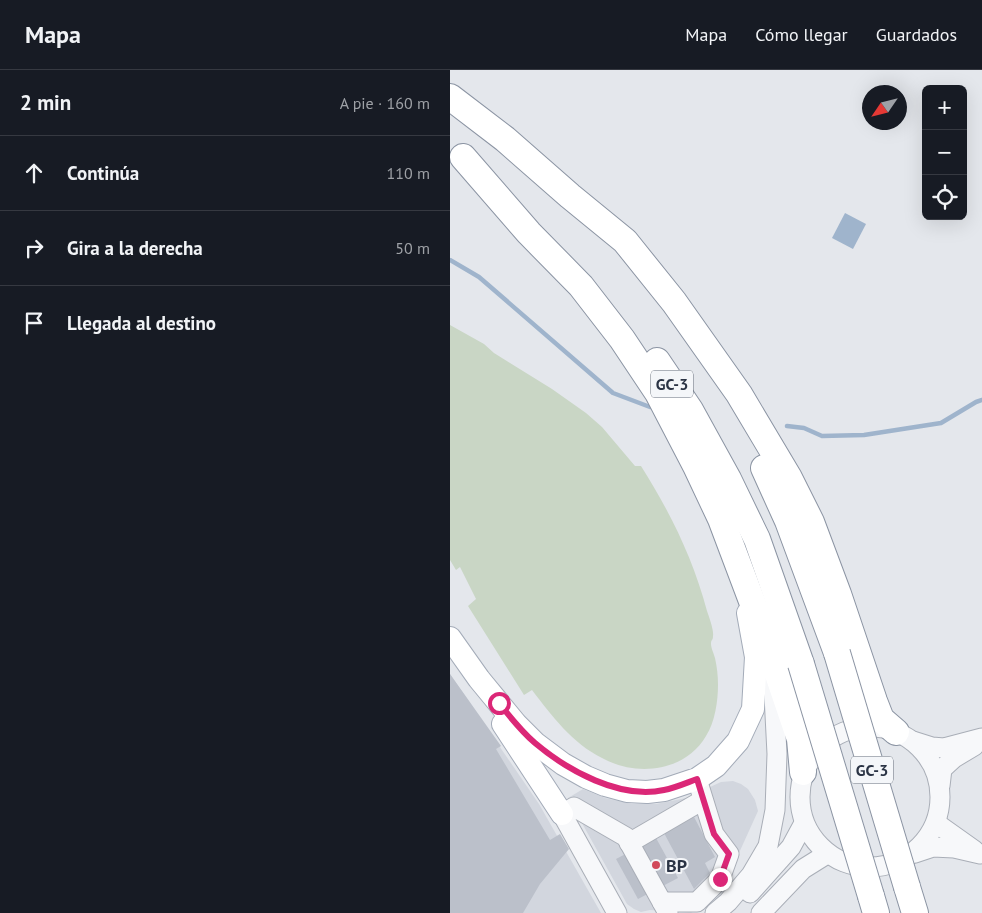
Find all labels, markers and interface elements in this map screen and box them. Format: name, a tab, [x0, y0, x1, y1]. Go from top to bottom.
text: Mapa	[25, 19, 81, 50]
text: Mapa	[685, 23, 727, 46]
text: Cómo llegar	[755, 23, 848, 46]
text: Guardados	[876, 23, 957, 46]
north arrow	[862, 85, 907, 130]
map controls	[922, 85, 967, 220]
button: +	[922, 85, 967, 130]
text: 2 min	[20, 89, 71, 116]
text: A pie · 160 m	[340, 93, 430, 113]
button: −	[922, 130, 967, 175]
icon: ahead	[20, 159, 48, 187]
text: Continúa	[67, 161, 139, 185]
text: 110 m	[387, 163, 430, 183]
button: locate	[922, 175, 967, 220]
icon: right	[20, 234, 48, 262]
text: Gira a la derecha	[67, 236, 203, 260]
text: 50 m	[395, 238, 430, 258]
icon: arrive	[20, 309, 48, 337]
text: Llegada al destino	[67, 311, 216, 335]
road number: GC-3	[651, 370, 693, 398]
route start	[488, 692, 511, 715]
road number: GC-3	[851, 756, 893, 784]
place label: BP	[666, 854, 687, 877]
marker: BP	[650, 859, 662, 871]
route end	[709, 868, 732, 891]

